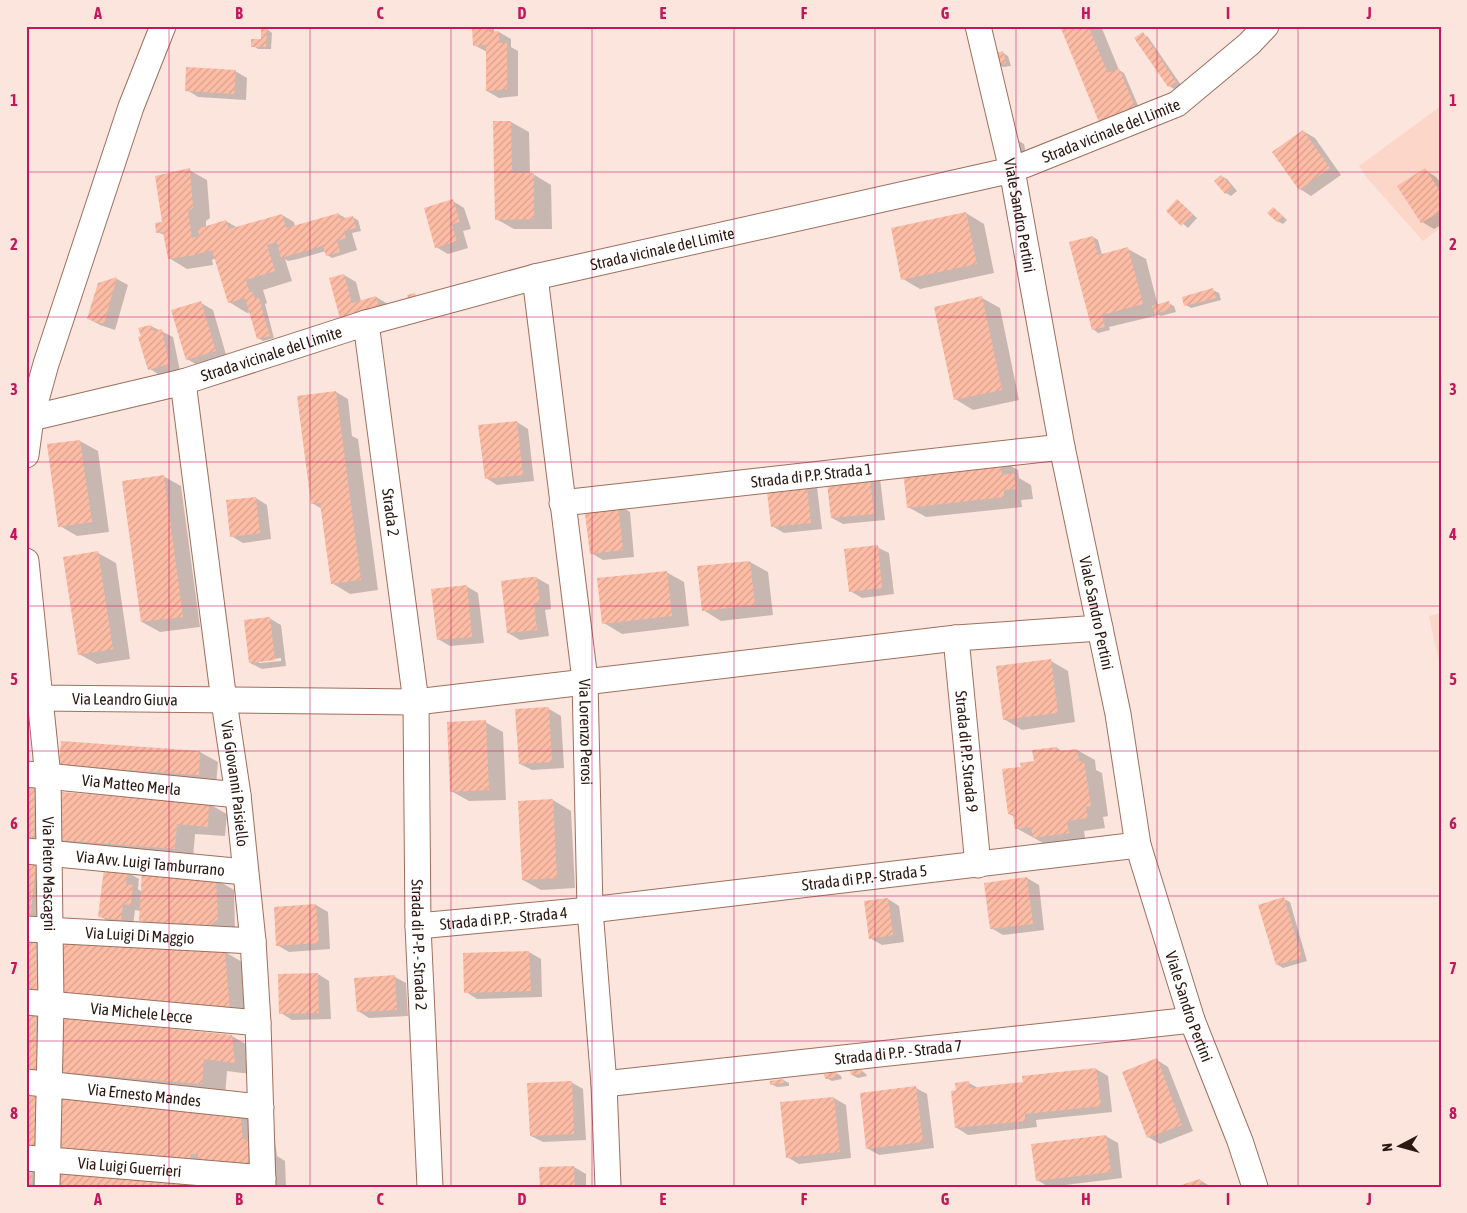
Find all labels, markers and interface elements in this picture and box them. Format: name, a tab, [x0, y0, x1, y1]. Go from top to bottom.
text: A	[93, 4, 102, 22]
text: B	[235, 4, 243, 22]
text: C	[376, 4, 384, 22]
text: D	[518, 4, 527, 22]
text: E	[660, 4, 667, 22]
text: F	[801, 4, 808, 22]
text: G	[941, 4, 950, 22]
text: H	[1081, 4, 1091, 22]
text: I	[1226, 4, 1230, 22]
text: J	[1365, 4, 1372, 22]
text: 1	[10, 91, 18, 109]
text: 1	[1449, 91, 1457, 109]
street label: Strada vicinale del Limite	[1039, 95, 1183, 166]
street label: Viale Sandro Pertini	[1001, 156, 1039, 274]
street label: Strada vicinale del Limite	[588, 224, 736, 273]
text: 2	[10, 235, 18, 253]
text: 2	[1449, 235, 1457, 253]
street label: Strada vicinale del Limite	[198, 322, 344, 385]
text: 3	[10, 380, 18, 398]
text: 3	[1449, 380, 1457, 398]
street label: Strada di P.P. Strada 1	[750, 459, 873, 491]
street label: Strada 2	[379, 487, 403, 537]
text: 4	[9, 525, 18, 543]
text: 4	[1448, 525, 1457, 543]
street label: Viale Sandro Pertini	[1076, 554, 1118, 671]
text: 5	[10, 670, 18, 688]
text: 5	[1449, 670, 1457, 688]
street label: Via Lorenzo Perosi	[576, 678, 596, 785]
street label: Via Leandro Giuva	[72, 689, 178, 708]
street label: Strada di P.P. Strada 9	[952, 690, 982, 813]
street label: Via Giovanni Paisiello	[218, 719, 252, 848]
street label: Via Matteo Merla	[81, 771, 182, 798]
text: 6	[10, 814, 18, 832]
text: 6	[1449, 814, 1457, 832]
street label: Via Pietro Mascagni	[40, 817, 59, 931]
street label: Via Avv. Luigi Tamburrano	[75, 847, 226, 879]
street label: Strada di P.P.- Strada 5	[801, 861, 928, 894]
street label: Strada di P-P. - Strada 2	[409, 879, 431, 1011]
street label: Strada di P.P. - Strada 4	[439, 903, 568, 933]
street label: Via Luigi Di Maggio	[85, 923, 195, 947]
street label: Viale Sandro Pertini	[1162, 949, 1217, 1064]
text: 7	[10, 959, 18, 977]
text: 7	[1449, 959, 1457, 977]
street label: Via Michele Lecce	[90, 999, 193, 1026]
street label: Strada di P.P. - Strada 7	[834, 1036, 963, 1068]
street label: Via Ernesto Mandes	[87, 1080, 202, 1110]
text: 8	[10, 1104, 18, 1122]
text: 8	[1449, 1104, 1457, 1122]
north arrow	[1374, 1120, 1424, 1170]
text: N	[1379, 1142, 1395, 1152]
street label: Via Luigi Guerrieri	[77, 1153, 182, 1180]
text: A	[93, 1190, 102, 1208]
text: B	[235, 1190, 243, 1208]
text: C	[376, 1190, 384, 1208]
text: D	[518, 1190, 527, 1208]
text: E	[660, 1190, 667, 1208]
text: F	[801, 1190, 808, 1208]
text: G	[941, 1190, 950, 1208]
text: H	[1081, 1190, 1091, 1208]
text: I	[1226, 1190, 1230, 1208]
text: J	[1365, 1190, 1372, 1208]

